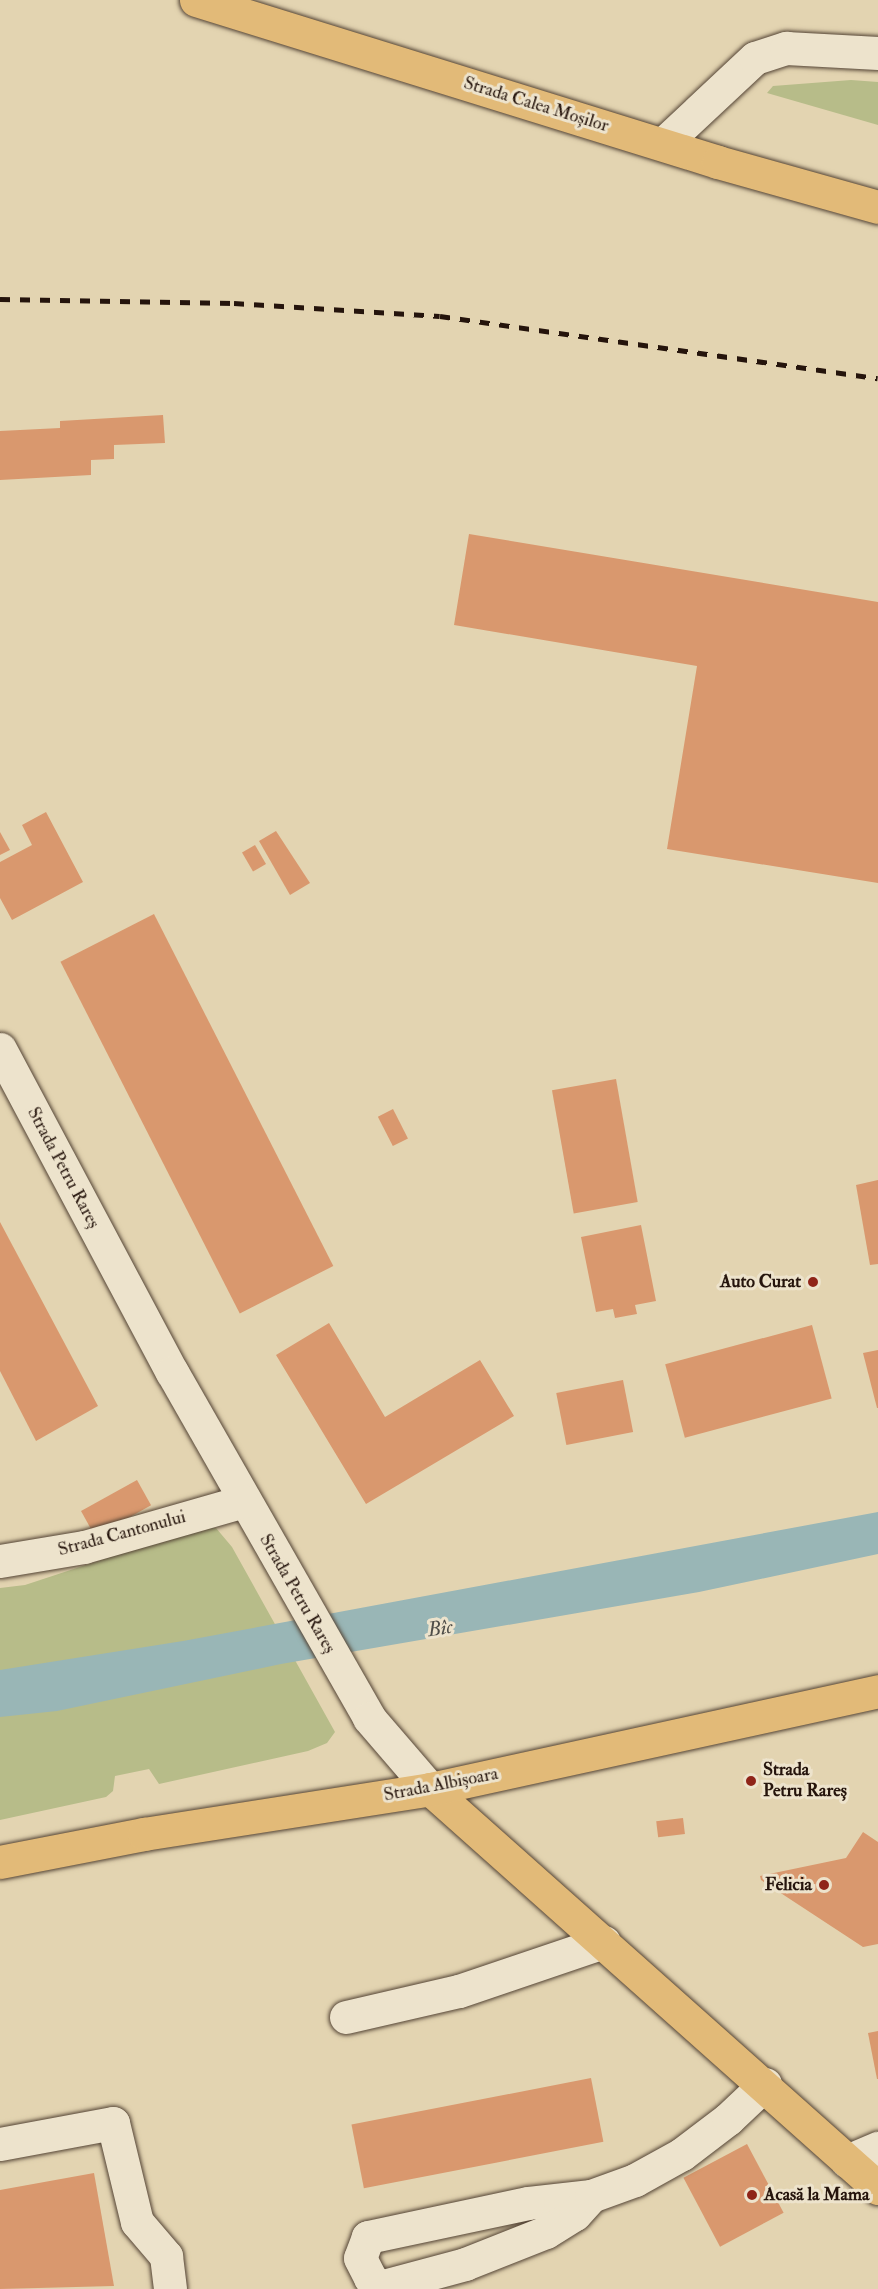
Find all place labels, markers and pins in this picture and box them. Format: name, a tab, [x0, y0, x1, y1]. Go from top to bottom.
place label: Auto Curat	[720, 1271, 801, 1293]
marker: Auto Curat	[806, 1275, 820, 1289]
place label: Strada Petru Rareș	[763, 1760, 847, 1802]
marker: Strada Petru Rareș	[744, 1774, 758, 1788]
place label: Felicia	[765, 1874, 812, 1896]
marker: Felicia	[817, 1878, 831, 1892]
place label: Acasă la Mama	[764, 2184, 869, 2206]
marker: Acasă la Mama	[745, 2188, 759, 2202]

